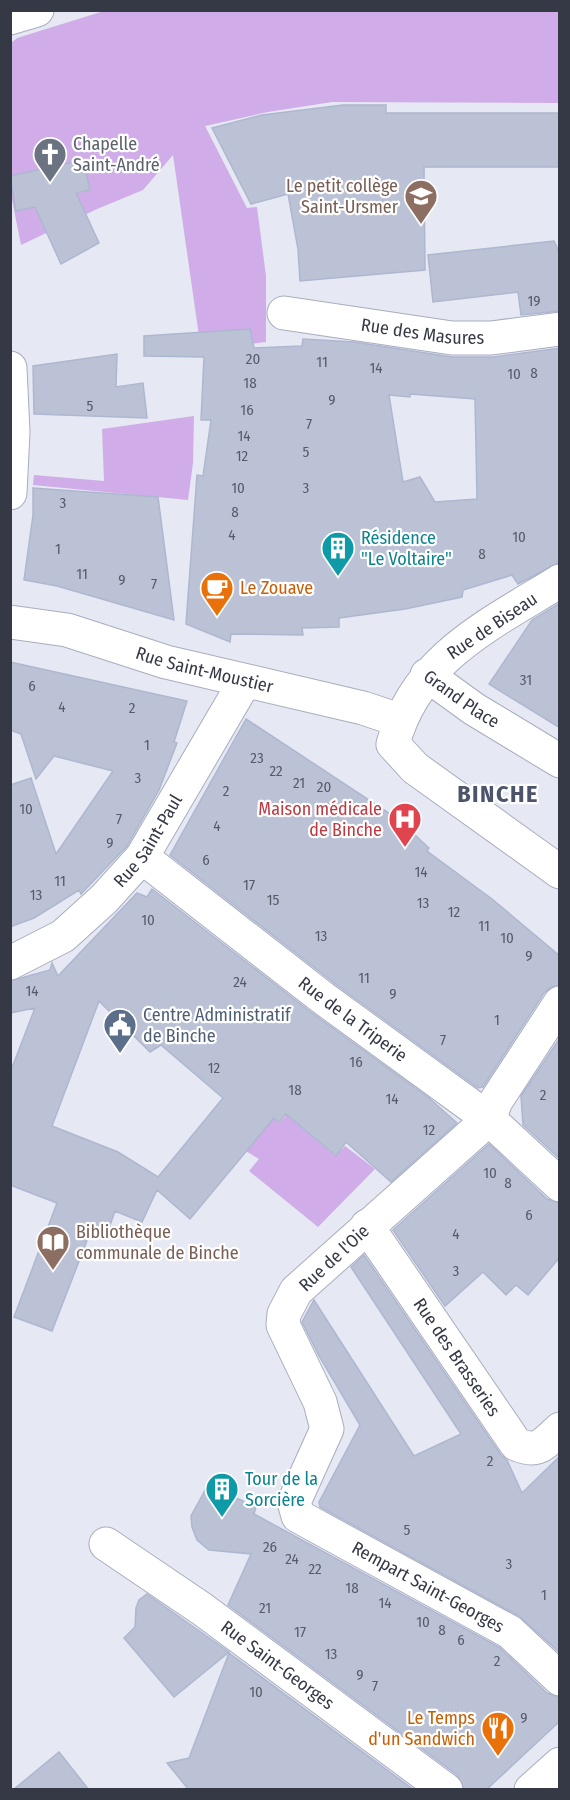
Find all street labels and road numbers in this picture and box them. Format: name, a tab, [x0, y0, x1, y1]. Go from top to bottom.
street label: Rue des Masures	[360, 314, 484, 349]
street label: Rue de Biseau	[443, 588, 541, 664]
street label: Rue Saint-Moustier	[133, 642, 276, 698]
street label: Grand Place	[419, 665, 503, 733]
street label: Rue Saint-Paul	[109, 790, 187, 892]
street label: Rue de la Triperie	[294, 972, 412, 1067]
street label: Rue de l'Oie	[294, 1220, 374, 1296]
street label: Rue des Brasseries	[409, 1294, 505, 1421]
street label: Rempart Saint-Georges	[348, 1537, 508, 1638]
street label: Rue Saint-Georges	[217, 1616, 339, 1714]

